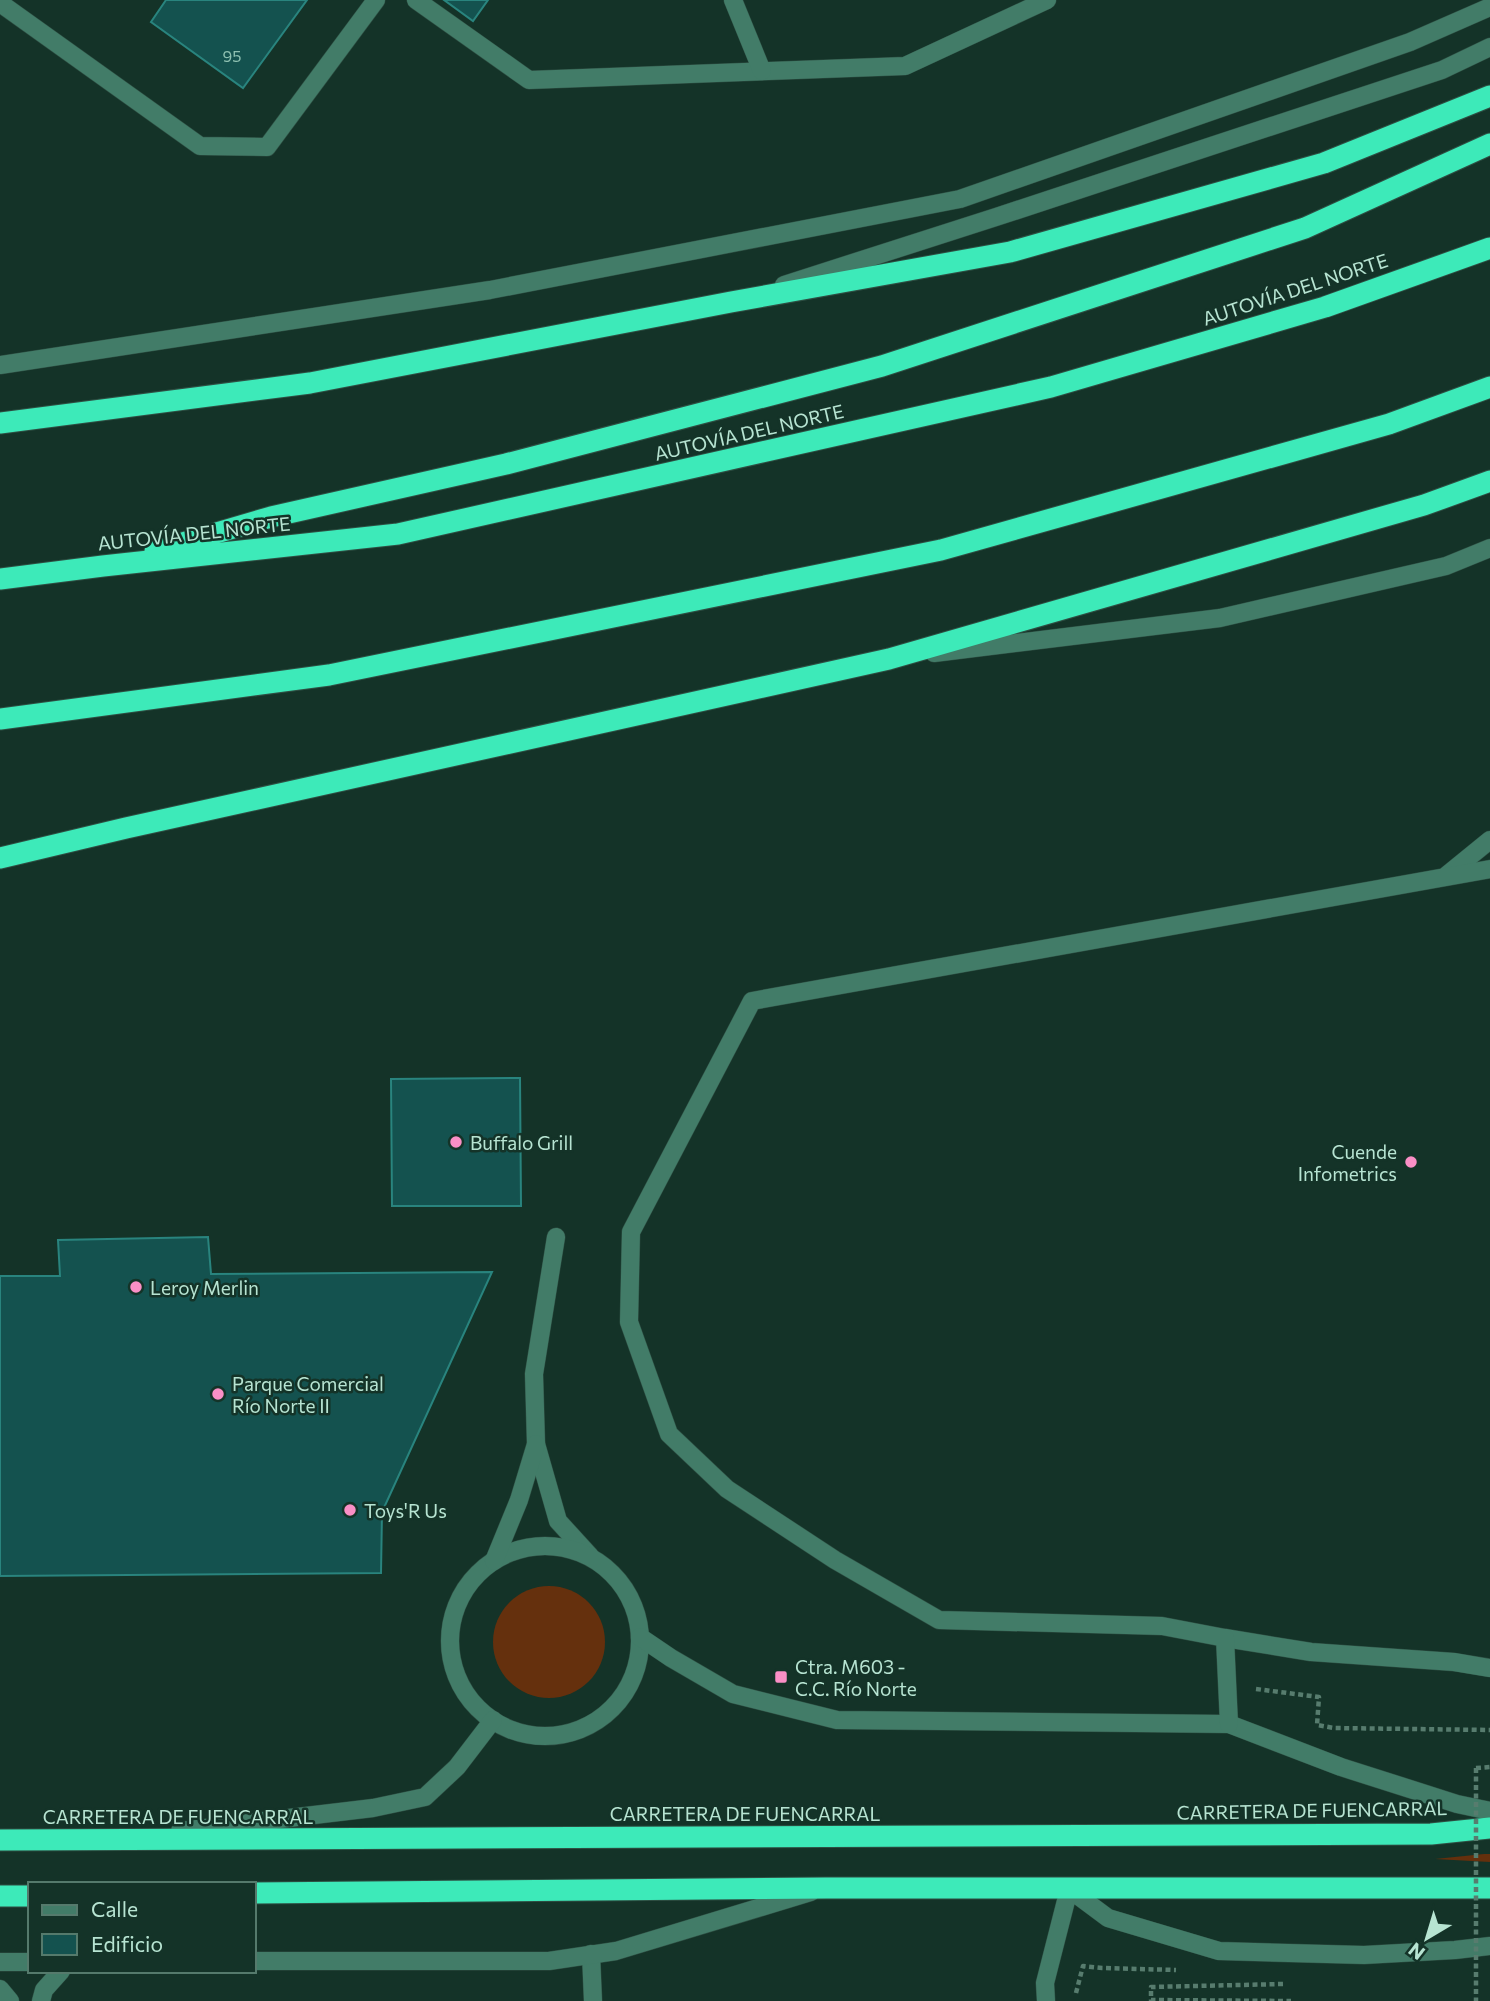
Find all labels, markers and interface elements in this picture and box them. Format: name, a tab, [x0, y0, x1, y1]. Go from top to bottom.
house number: 95	[223, 46, 241, 65]
street label: AUTOVÍA DEL NORTE	[1199, 248, 1391, 330]
street label: AUTOVÍA DEL NORTE	[652, 399, 846, 465]
street label: AUTOVÍA DEL NORTE	[97, 511, 291, 555]
place label: Buffalo Grill	[470, 1131, 573, 1154]
marker: Buffalo Grill	[448, 1134, 464, 1150]
place label: Cuende Infometrics	[1298, 1140, 1397, 1185]
marker: Cuende Infometrics	[1403, 1154, 1419, 1170]
place label: Leroy Merlin	[150, 1276, 259, 1299]
marker: Leroy Merlin	[128, 1279, 144, 1295]
place label: Parque Comercial Río Norte II	[232, 1372, 384, 1417]
marker: Parque Comercial Río Norte II	[210, 1386, 226, 1402]
place label: Toys'R Us	[364, 1499, 447, 1522]
marker: Toys'R Us	[342, 1502, 358, 1518]
place label: Ctra. M603 - C.C. Río Norte	[795, 1655, 917, 1700]
marker: Ctra. M603 - C.C. Río Norte	[773, 1669, 789, 1685]
street label: CARRETERA DE FUENCARRAL	[1176, 1796, 1448, 1824]
street label: CARRETERA DE FUENCARRAL	[610, 1802, 880, 1825]
street label: CARRETERA DE FUENCARRAL	[43, 1805, 313, 1828]
legend	[28, 1882, 256, 1973]
text: Calle	[91, 1896, 138, 1921]
north arrow	[1392, 1903, 1462, 1973]
text: Edificio	[91, 1931, 163, 1956]
text: N	[1404, 1938, 1429, 1965]

